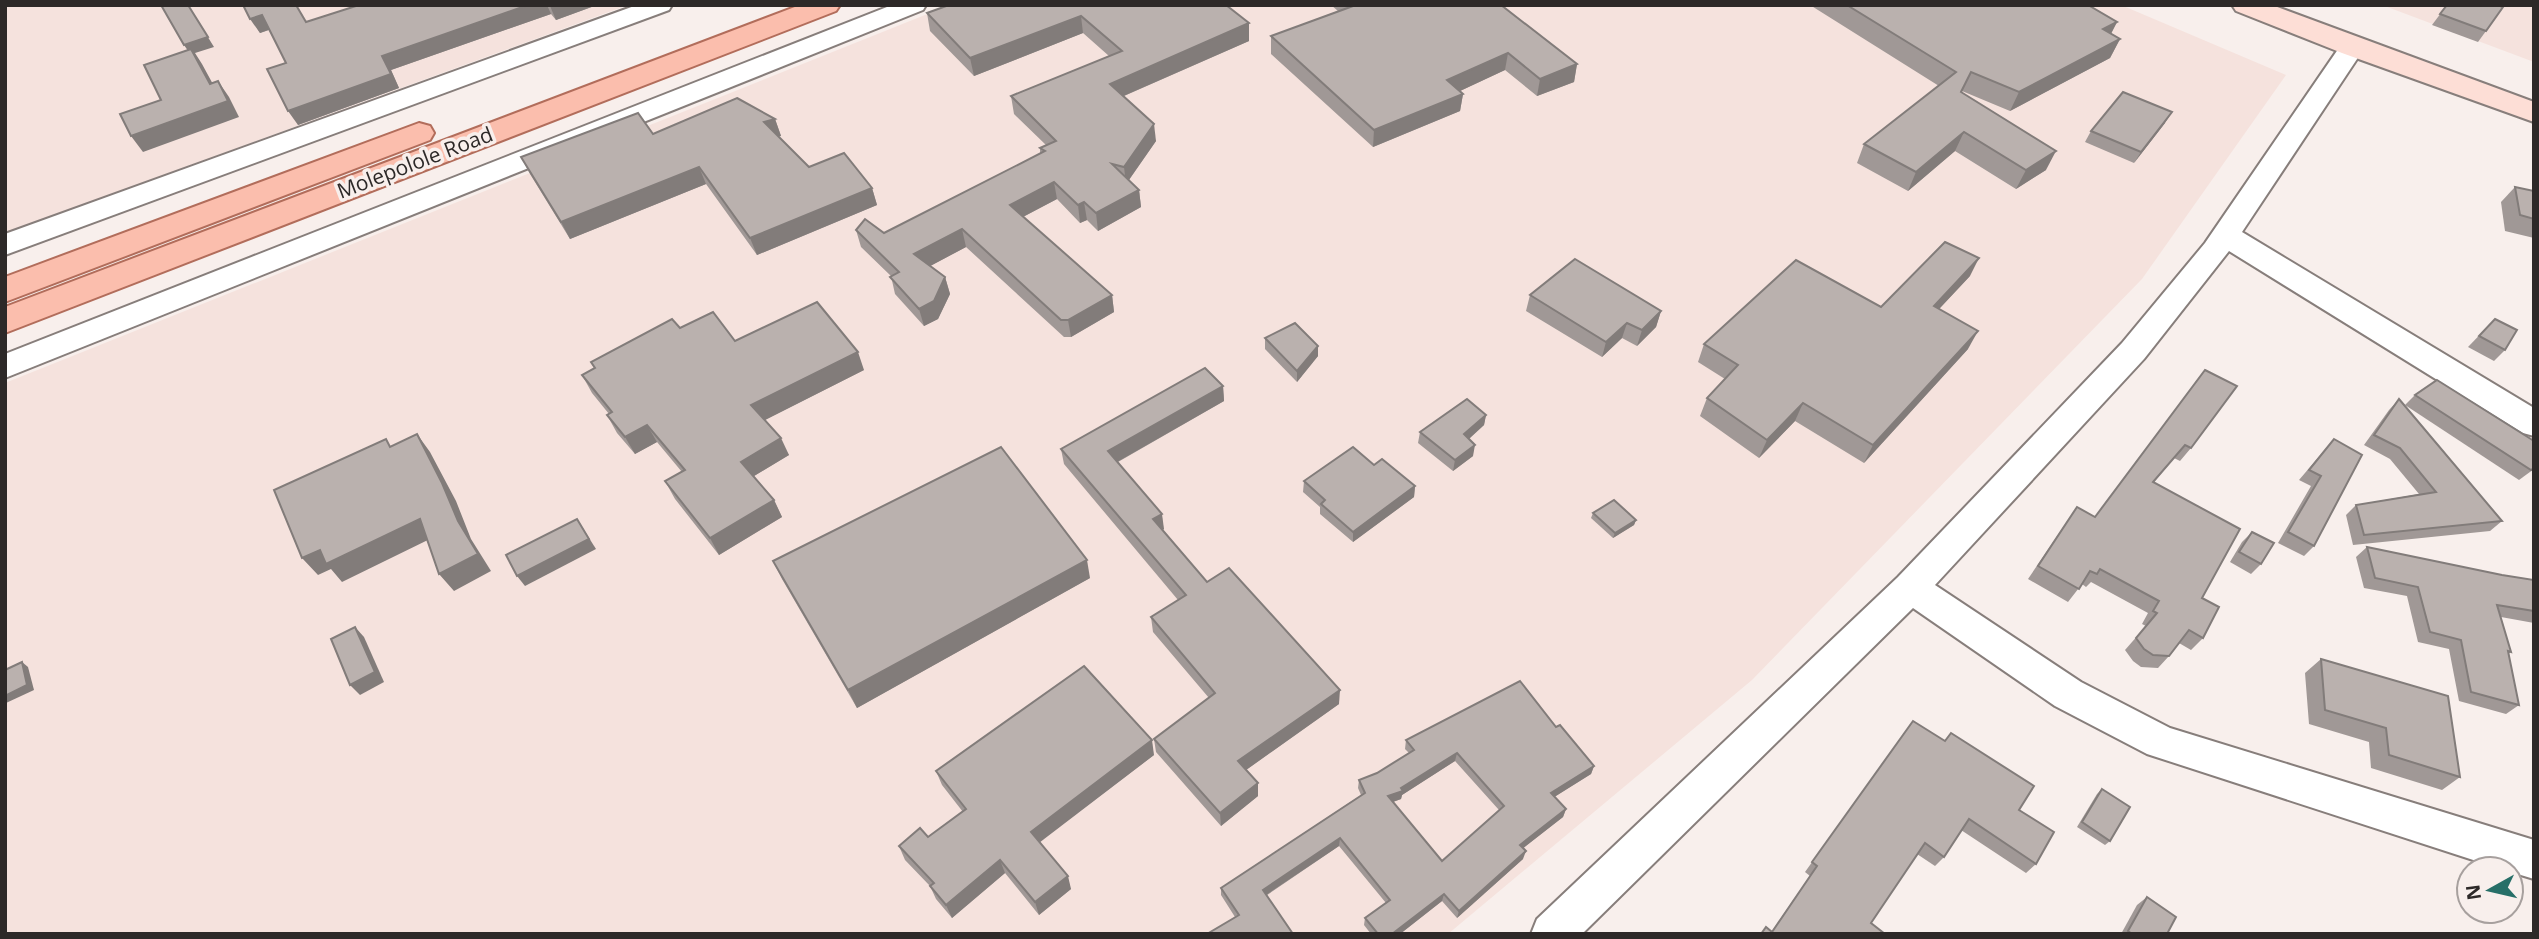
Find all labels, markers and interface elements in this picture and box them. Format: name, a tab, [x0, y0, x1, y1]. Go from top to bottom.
street label: Molepolole Road	[333, 119, 497, 205]
north arrow	[2455, 855, 2525, 925]
text: N	[2459, 883, 2487, 902]

